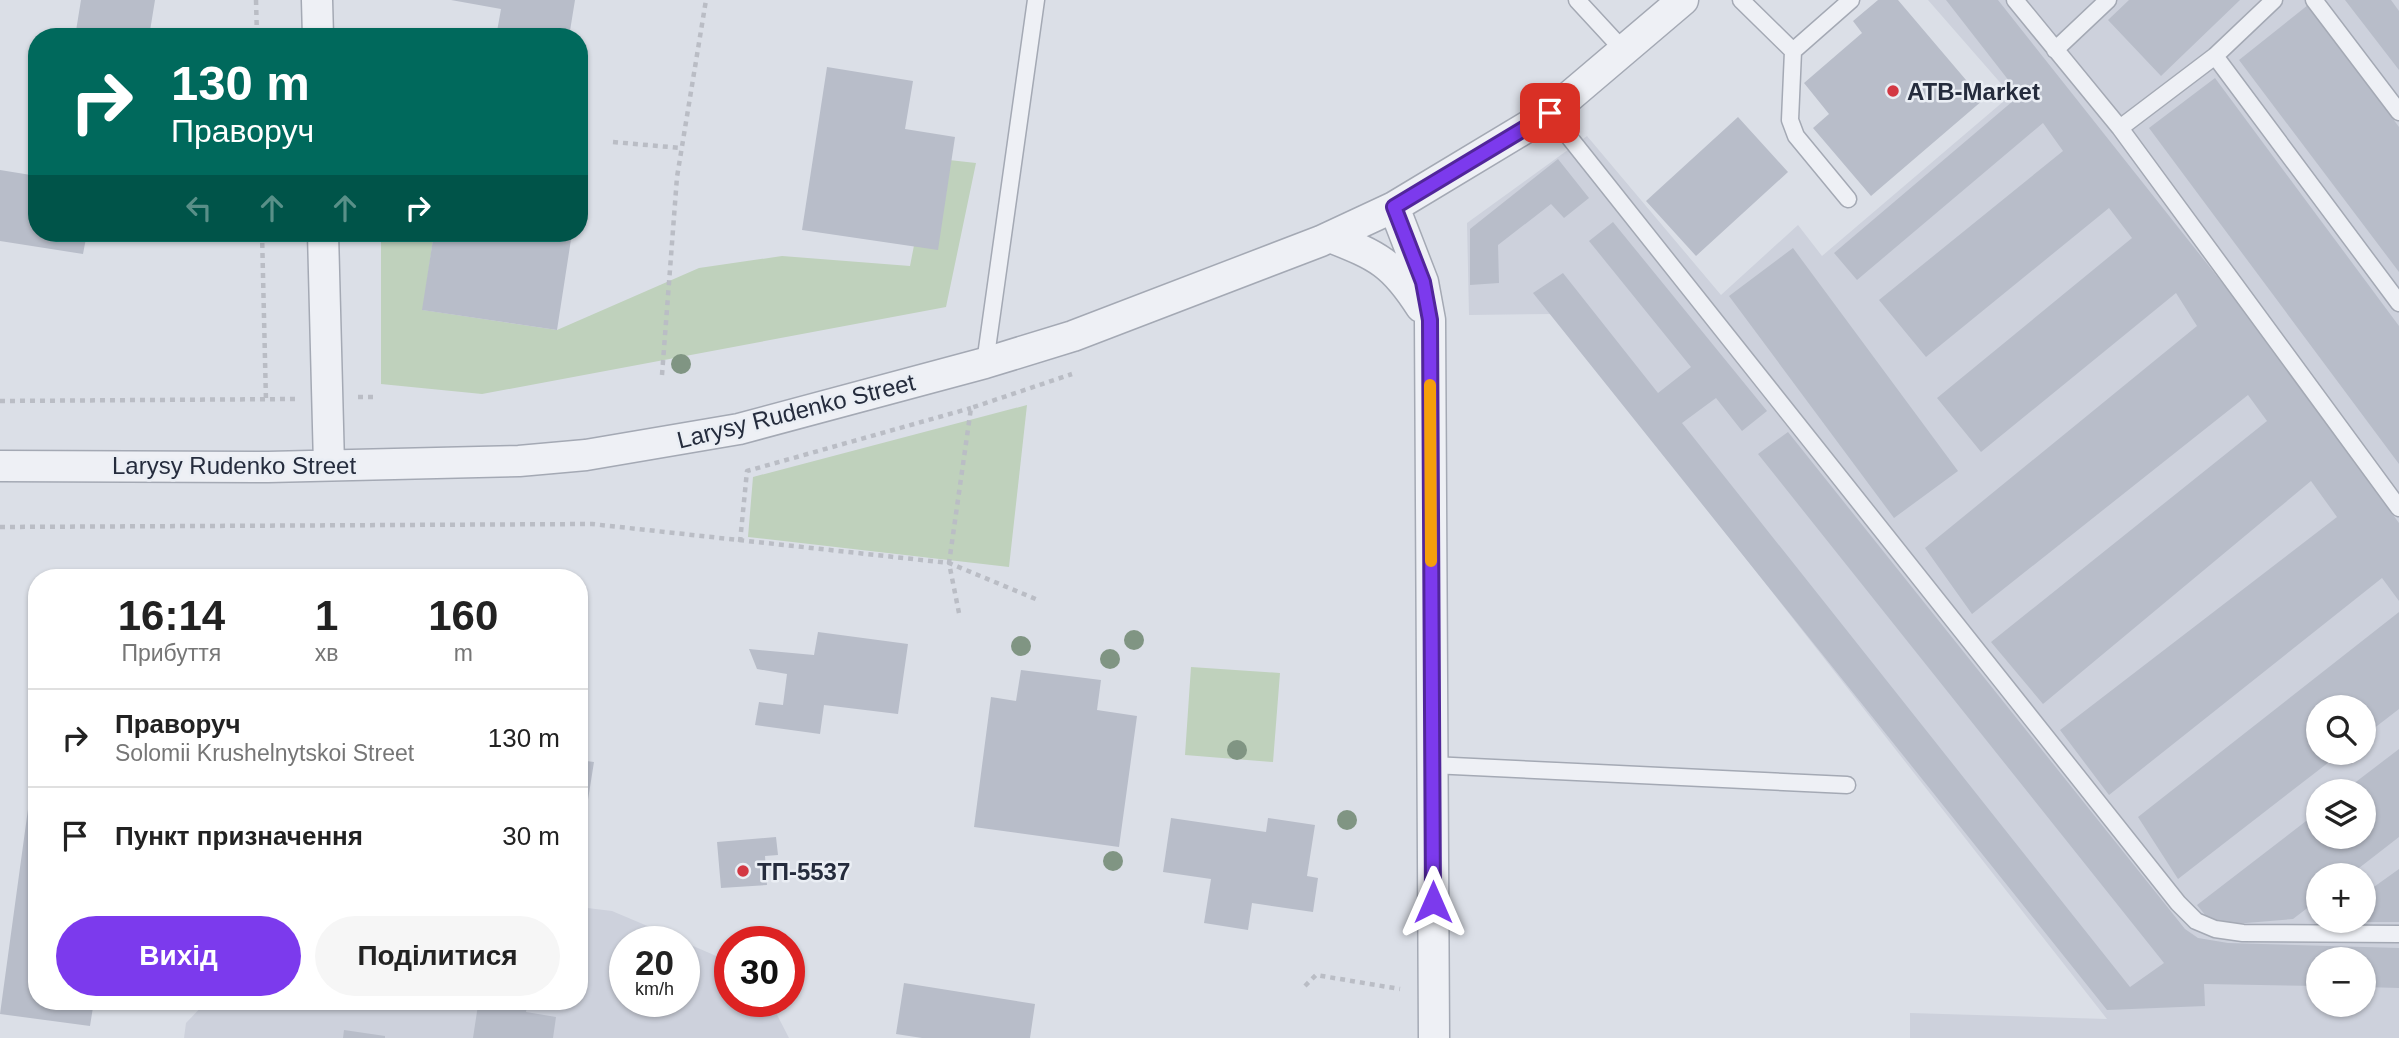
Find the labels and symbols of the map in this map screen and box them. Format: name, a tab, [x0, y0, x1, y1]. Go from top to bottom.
place label: ATB-Market	[1907, 78, 2040, 105]
pin	[1520, 83, 1580, 143]
marker: ATB-Market	[1885, 83, 1901, 99]
street label: Larysy Rudenko Street	[674, 368, 918, 454]
street label: Larysy Rudenko Street	[112, 452, 356, 479]
place label: ТП-5537	[757, 858, 850, 885]
marker: ТП-5537	[735, 863, 751, 879]
position arrow	[1396, 865, 1470, 939]
speed limit sign: 30	[714, 926, 805, 1017]

